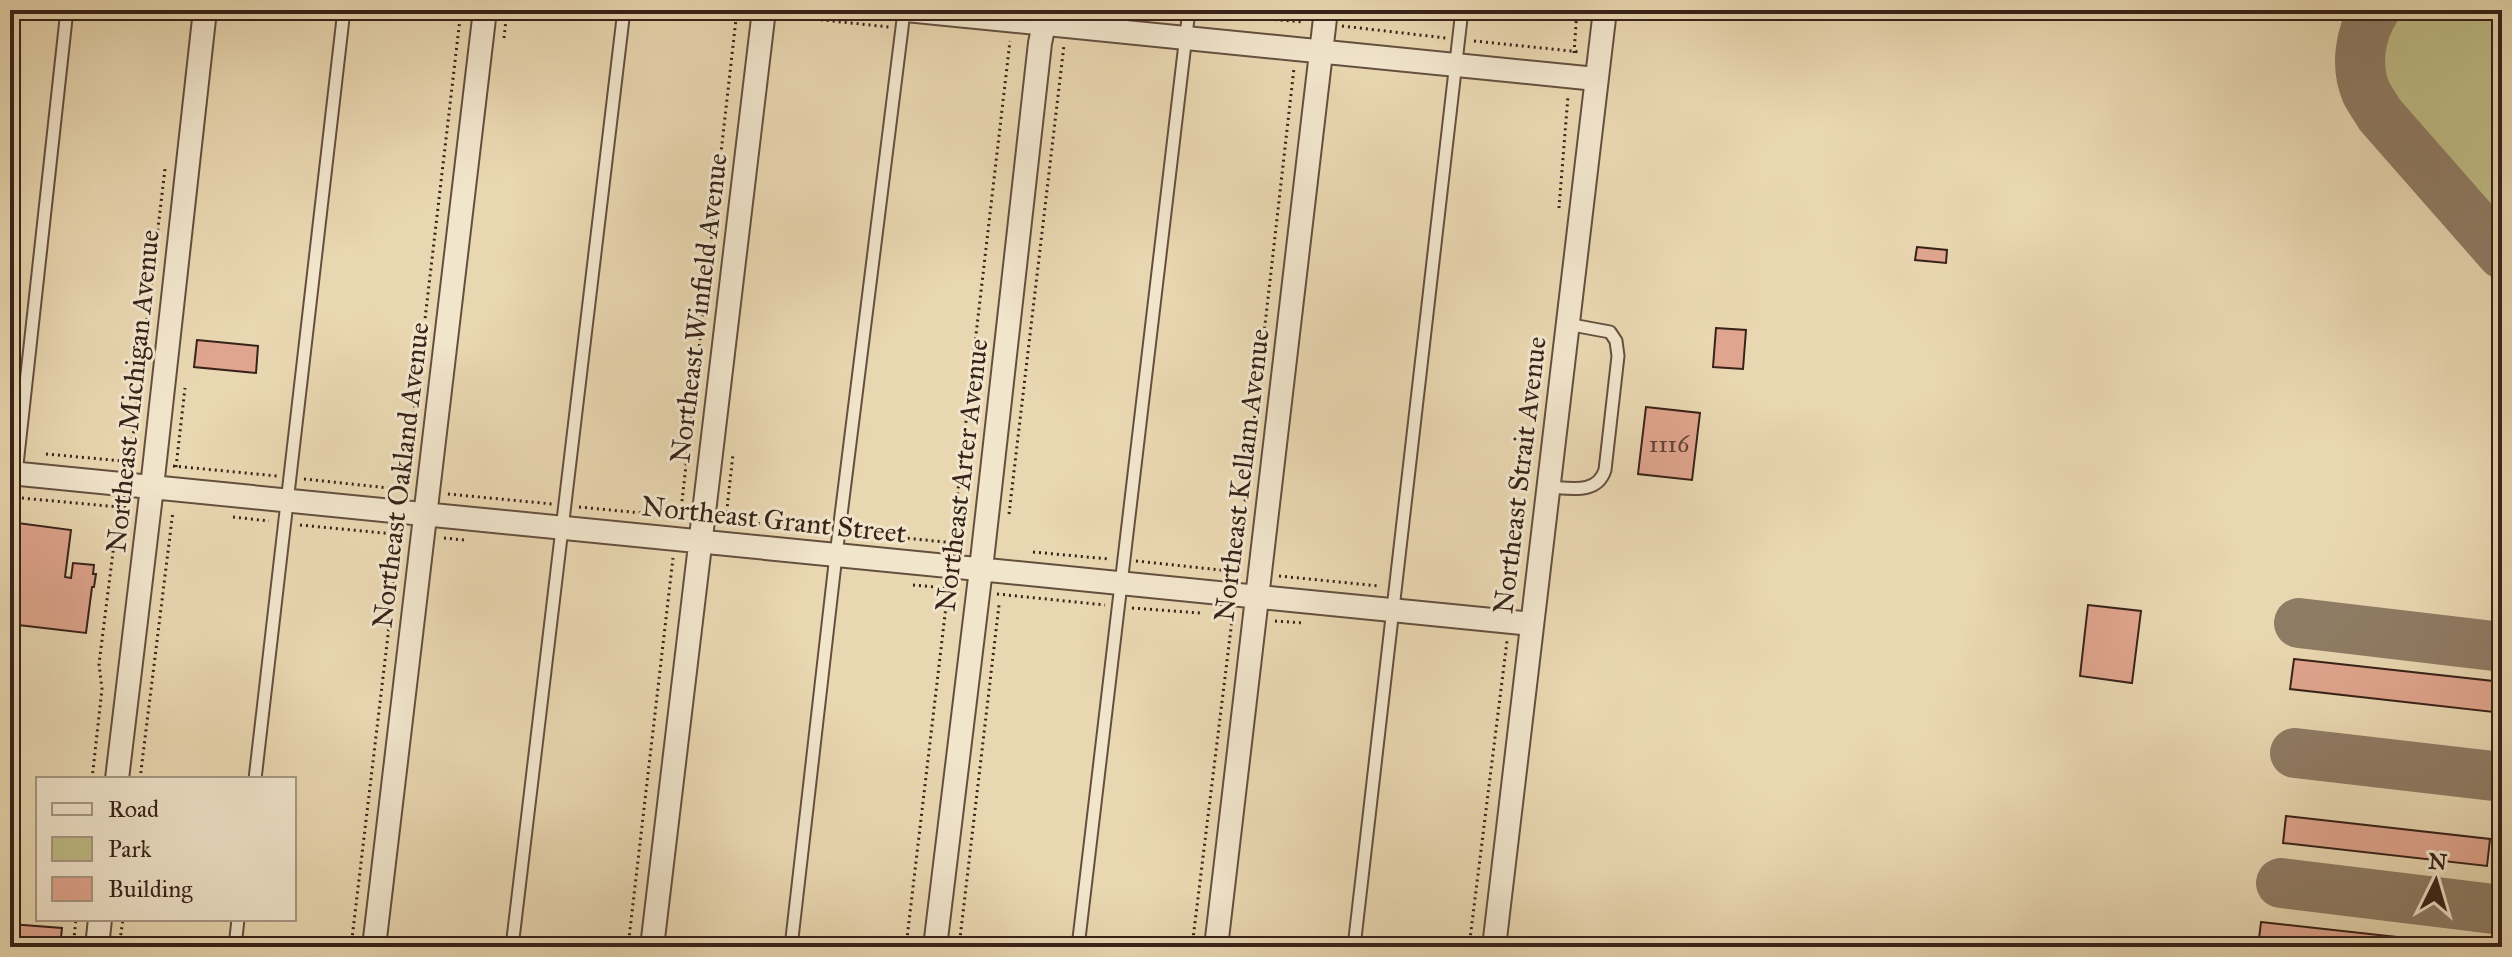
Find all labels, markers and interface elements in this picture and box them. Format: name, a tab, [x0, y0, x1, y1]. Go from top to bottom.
street label: Northeast Winfield Avenue	[662, 151, 735, 465]
street label: Northeast Michigan Avenue	[98, 228, 167, 554]
street label: Northeast Oakland Avenue	[364, 320, 437, 630]
street label: Northeast Kellam Avenue	[1206, 327, 1277, 624]
street label: Northeast Strait Avenue	[1485, 334, 1554, 616]
street label: Northeast Arter Avenue	[927, 337, 996, 613]
house number: 1116	[1649, 429, 1690, 459]
street label: Northeast Grant Street	[640, 488, 908, 551]
legend	[36, 777, 296, 921]
text: Road	[108, 794, 159, 824]
text: Park	[108, 834, 152, 864]
north arrow	[2396, 841, 2476, 921]
text: N	[2427, 847, 2449, 876]
text: Building	[108, 874, 193, 904]

